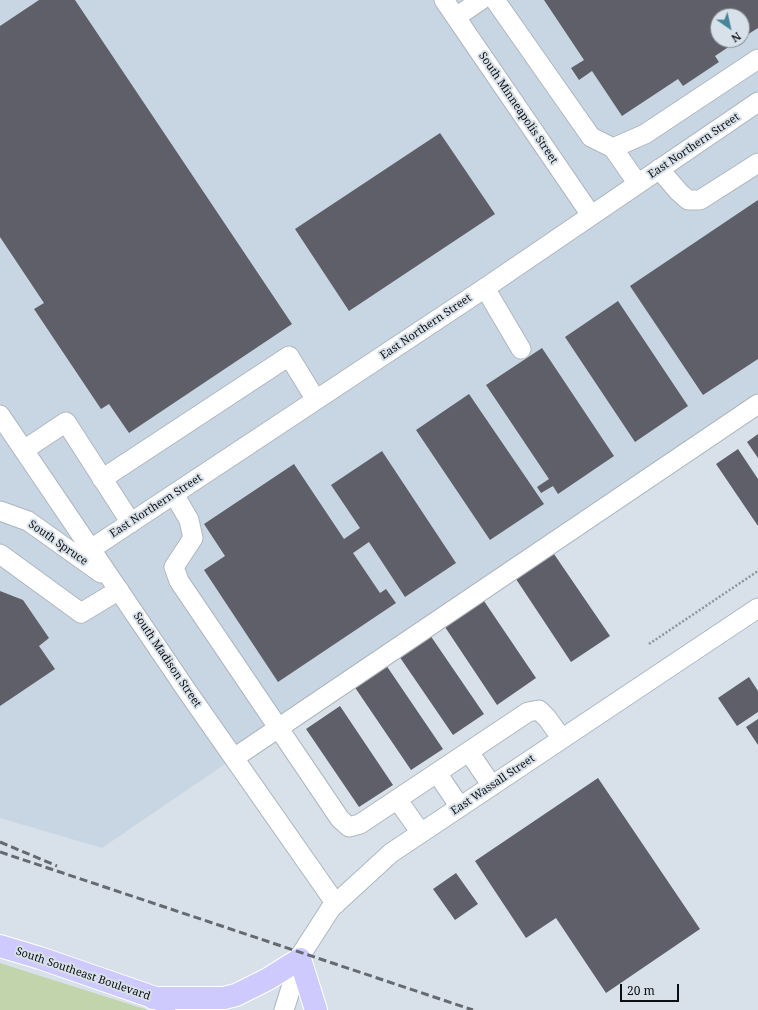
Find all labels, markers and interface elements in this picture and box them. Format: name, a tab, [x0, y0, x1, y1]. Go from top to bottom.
north arrow	[710, 8, 750, 48]
text: N	[729, 29, 744, 46]
street label: South Minneapolis Street	[476, 50, 560, 166]
street label: East Northern Street	[646, 111, 742, 181]
street label: East Northern Street	[378, 292, 474, 362]
street label: East Northern Street	[107, 471, 205, 541]
street label: South Spruce	[26, 518, 90, 568]
street label: South Madison Street	[130, 610, 204, 710]
street label: East Wassall Street	[449, 752, 537, 818]
street label: South Southeast Boulevard	[14, 945, 152, 1003]
scale bar	[622, 976, 681, 1002]
text: 20 m	[627, 982, 655, 999]

